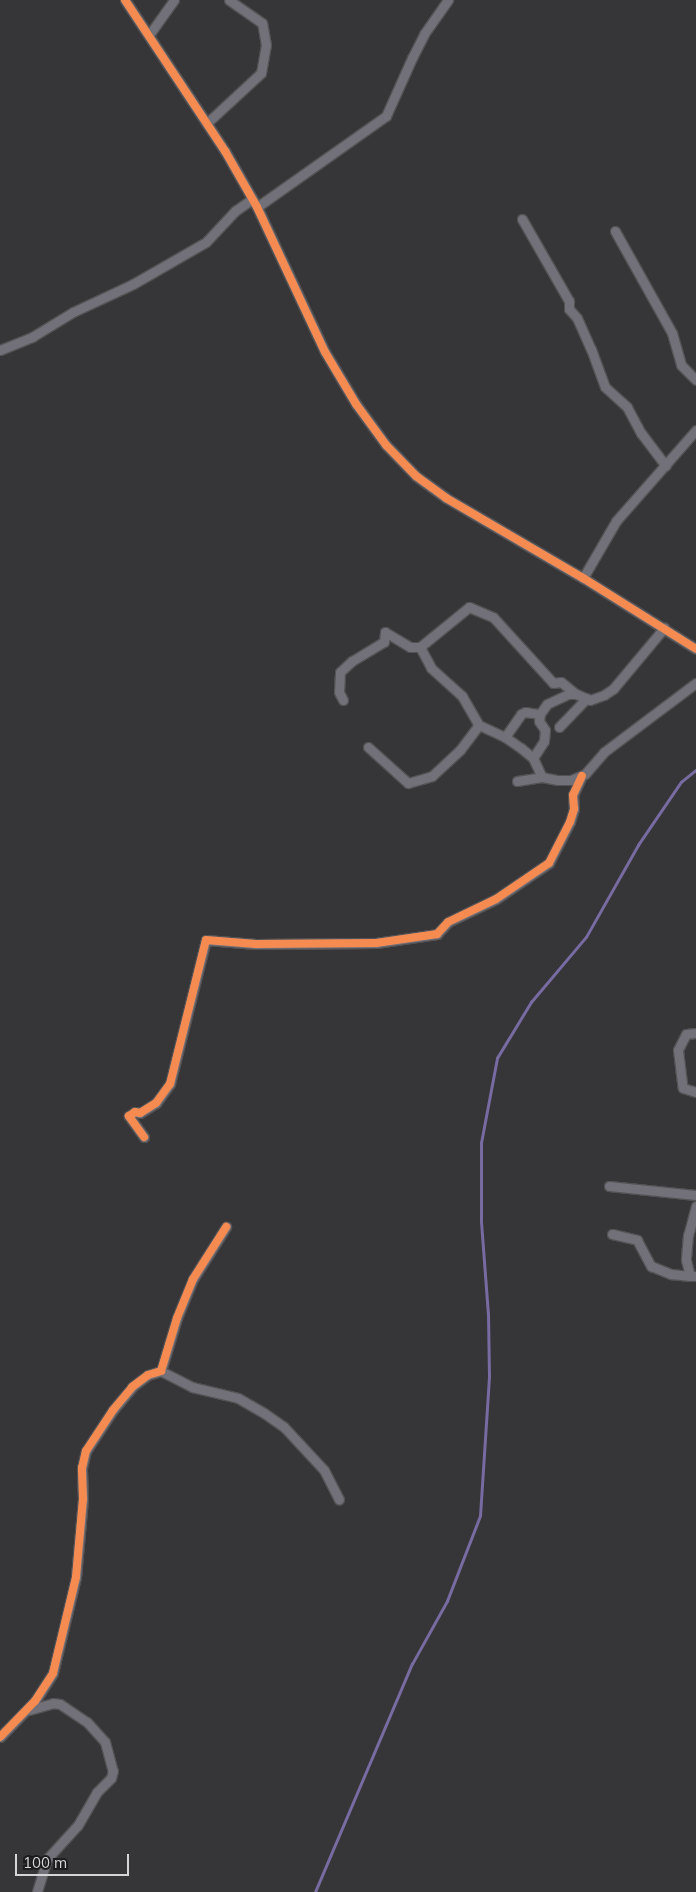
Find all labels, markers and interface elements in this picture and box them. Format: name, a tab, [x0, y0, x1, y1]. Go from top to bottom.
scale bar	[18, 1844, 131, 1876]
text: 100 m	[23, 1853, 67, 1872]

